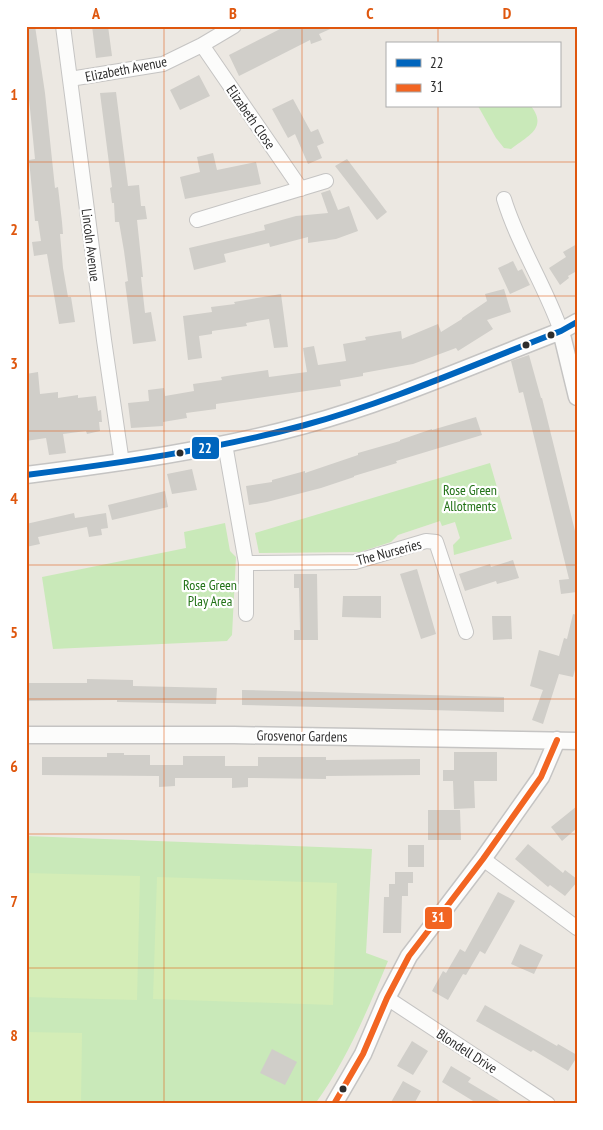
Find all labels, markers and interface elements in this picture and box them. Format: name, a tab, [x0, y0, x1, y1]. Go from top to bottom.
text: A	[91, 3, 101, 23]
text: B	[229, 3, 237, 23]
text: C	[366, 3, 374, 23]
text: D	[503, 3, 512, 23]
legend	[386, 42, 560, 108]
street label: Elizabeth Avenue	[84, 52, 169, 86]
text: 22	[430, 53, 444, 72]
text: 31	[430, 77, 444, 96]
street label: Elizabeth Close	[222, 82, 280, 153]
text: 1	[10, 84, 18, 104]
street label: Lincoln Avenue	[78, 208, 104, 283]
text: 2	[10, 219, 18, 239]
unlabelled marker	[546, 330, 556, 340]
unlabelled marker	[521, 340, 531, 350]
text: 3	[10, 353, 18, 373]
line badge: 22	[191, 436, 220, 460]
text: 22	[198, 439, 212, 457]
unlabelled marker	[175, 448, 185, 458]
park label: Rose Green Allotments	[443, 481, 497, 515]
text: 4	[10, 488, 18, 508]
street label: The Nurseries	[355, 535, 424, 569]
park label: Rose Green Play Area	[183, 576, 237, 610]
text: 5	[10, 622, 18, 642]
street label: Grosvenor Gardens	[256, 726, 348, 746]
text: 6	[10, 756, 18, 776]
text: 7	[10, 891, 18, 911]
line badge: 31	[424, 906, 453, 930]
text: 31	[431, 908, 445, 926]
text: 8	[10, 1025, 18, 1045]
street label: Blondell Drive	[433, 1025, 501, 1077]
unlabelled marker	[338, 1084, 348, 1094]

